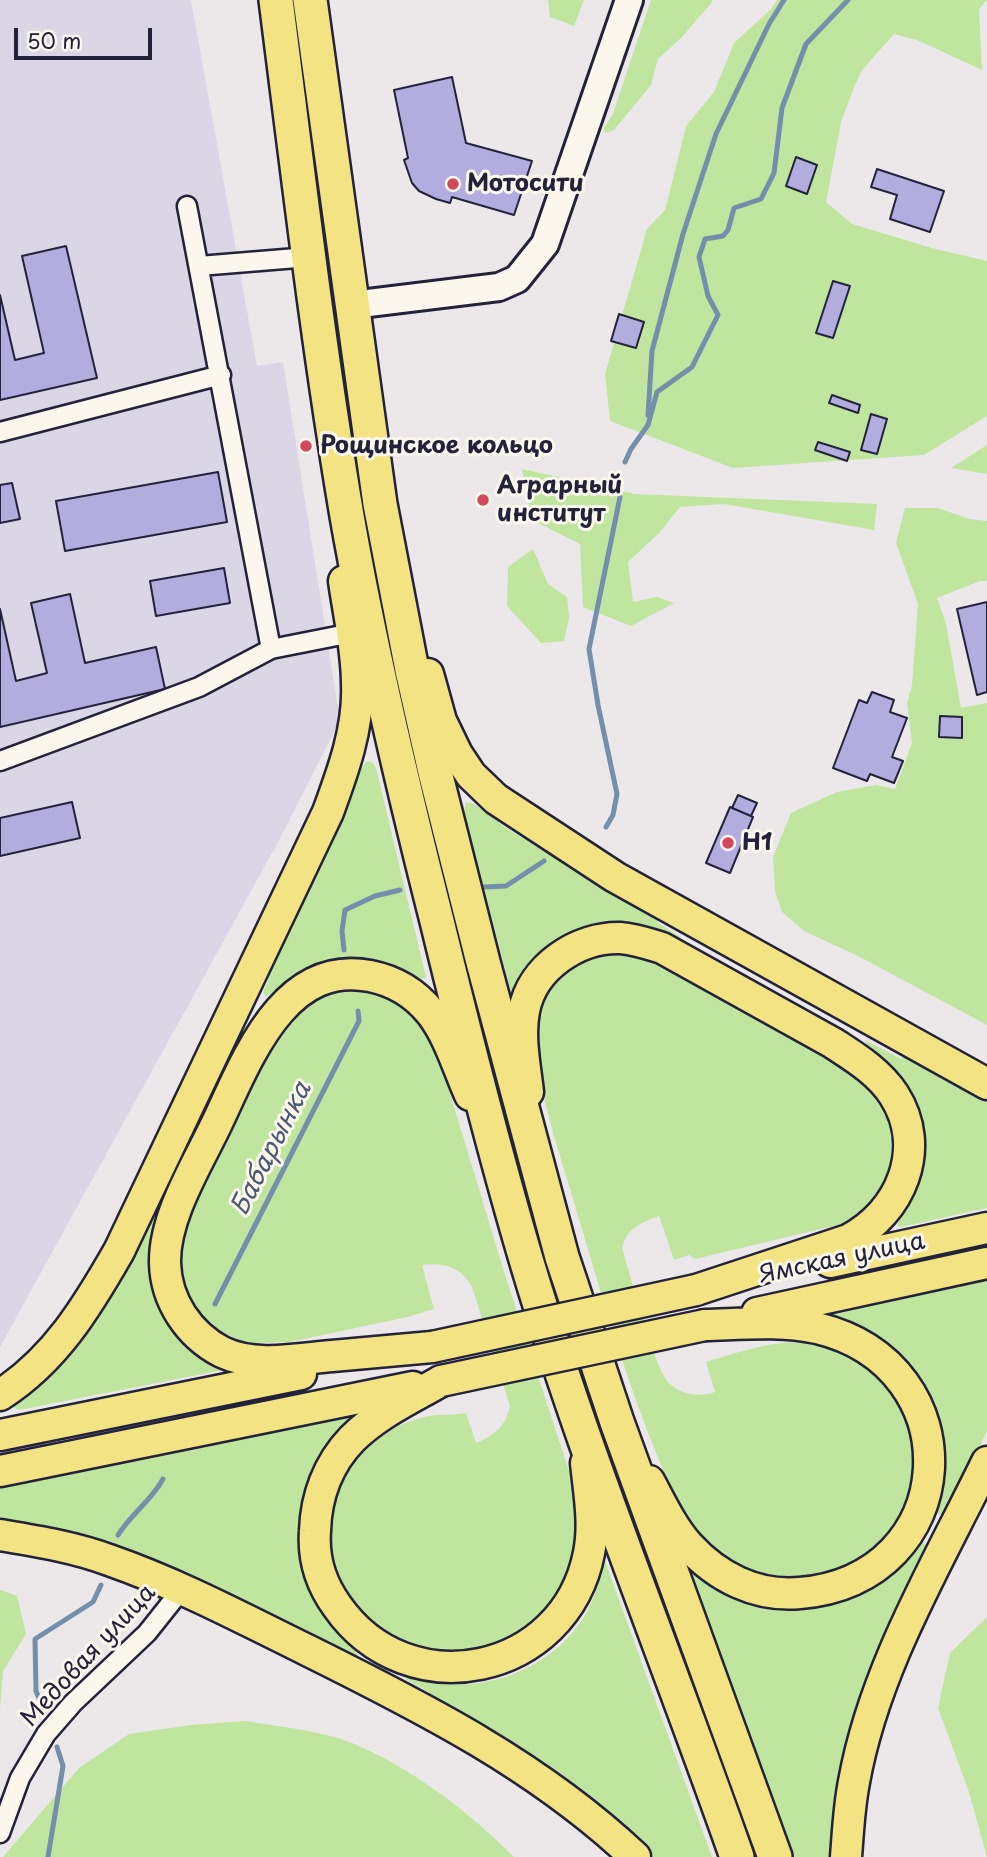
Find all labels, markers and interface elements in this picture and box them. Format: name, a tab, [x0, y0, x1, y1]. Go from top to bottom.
scale bar	[18, 14, 156, 58]
text: 50 m	[27, 24, 81, 56]
place label: Мотосити	[467, 170, 584, 198]
marker: Мотосити	[445, 176, 461, 192]
place label: Рощинское кольцо	[320, 432, 553, 460]
marker: Рощинское кольцо	[298, 438, 314, 454]
place label: Аграрный институт	[497, 472, 622, 528]
marker: Аграрный институт	[475, 492, 491, 508]
place label: Н1	[742, 829, 772, 857]
marker: Н1	[720, 835, 736, 851]
water label: Бабарынка	[225, 1077, 319, 1221]
street label: Ямская улица	[756, 1227, 928, 1291]
street label: Медовая улица	[16, 1579, 162, 1733]

